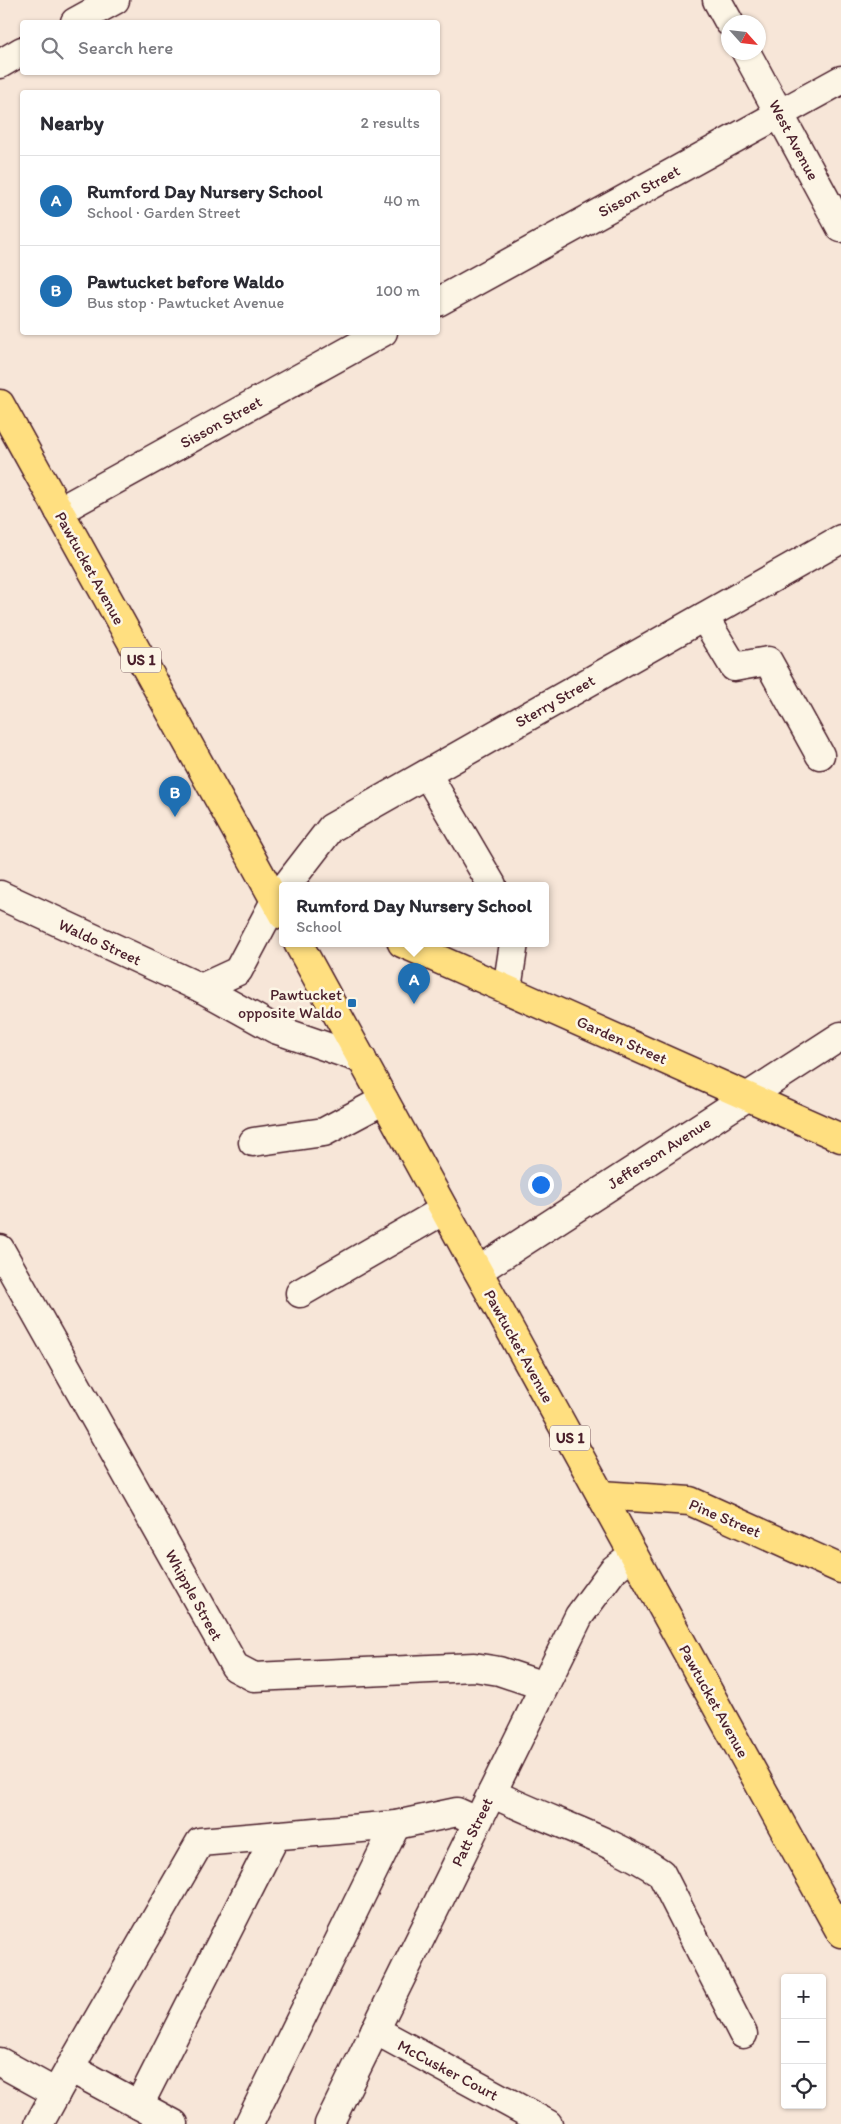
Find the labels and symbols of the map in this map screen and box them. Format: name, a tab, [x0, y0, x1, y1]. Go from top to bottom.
north arrow	[721, 15, 766, 60]
street label: West Avenue	[765, 97, 823, 183]
street label: Sisson Street	[595, 161, 683, 221]
street label: Sisson Street	[177, 392, 265, 452]
street label: Pawtucket Avenue	[51, 508, 129, 628]
road number: US 1	[121, 648, 161, 672]
street label: Sterry Street	[512, 671, 598, 731]
pin: B	[159, 776, 191, 817]
street label: Waldo Street	[56, 915, 144, 969]
pin: A	[398, 963, 430, 1004]
place label: Pawtucket opposite Waldo	[238, 985, 342, 1022]
marker: Pawtucket opposite Waldo	[346, 997, 358, 1009]
street label: Garden Street	[574, 1012, 670, 1068]
street label: Jefferson Avenue	[604, 1112, 714, 1193]
your location	[528, 1172, 554, 1198]
street label: Pawtucket Avenue	[480, 1286, 558, 1406]
road number: US 1	[550, 1426, 590, 1450]
street label: Pine Street	[686, 1494, 764, 1542]
street label: Whipple Street	[161, 1546, 227, 1644]
street label: Pawtucket Avenue	[675, 1641, 753, 1761]
street label: Patt Street	[447, 1794, 497, 1870]
street label: McCusker Court	[394, 2035, 502, 2105]

